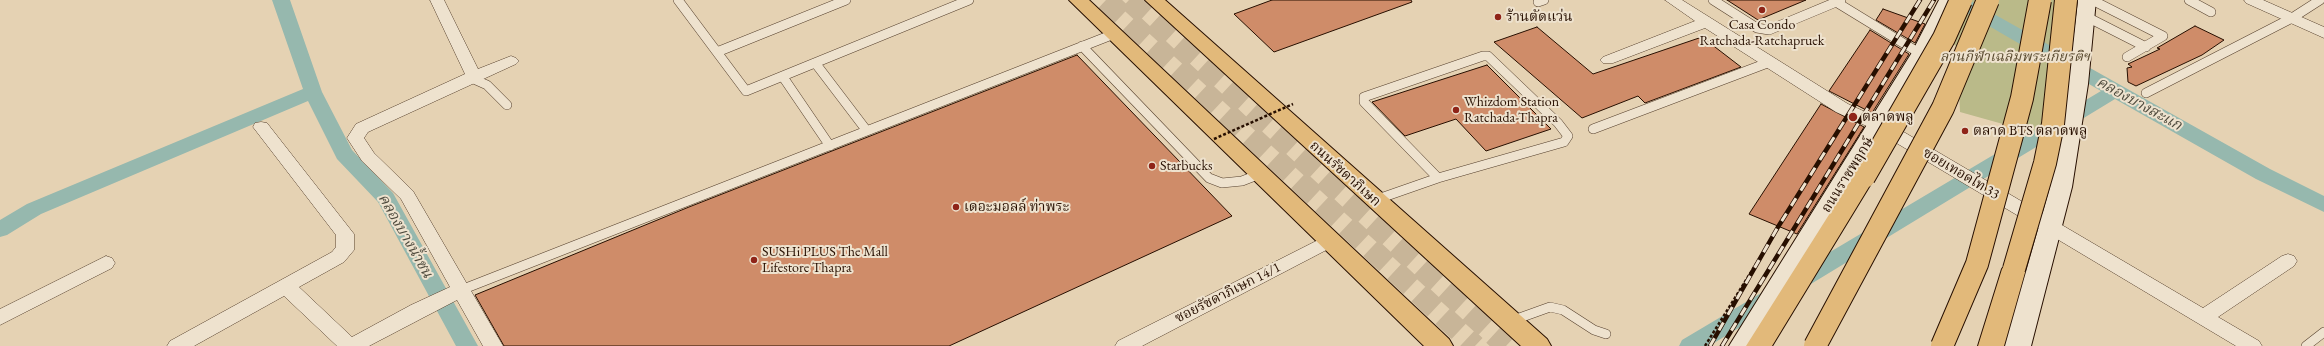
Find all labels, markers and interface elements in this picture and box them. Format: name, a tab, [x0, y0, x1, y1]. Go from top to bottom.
marker: Casa Condo Ratchada-Ratchapruek	[1757, 5, 1767, 15]
place label: ร้านตัดแว่น	[1506, 9, 1573, 25]
marker: ร้านตัดแว่น	[1493, 12, 1503, 22]
place label: Casa Condo Ratchada-Ratchapruek	[1700, 17, 1824, 50]
park label: ลานกีฬาเฉลิมพระเกียรติฯ	[1940, 49, 2090, 65]
water label: คลองบางสะแก	[2093, 73, 2185, 135]
place label: Whizdom Station Ratchada-Thapra	[1464, 94, 1559, 126]
marker: Whizdom Station Ratchada-Thapra	[1451, 105, 1461, 115]
place label: ตลาดพลู	[1862, 109, 1914, 125]
marker: ตลาดพลู	[1847, 111, 1859, 123]
place label: ตลาด BTS ตลาดพลู	[1973, 123, 2087, 139]
marker: ตลาด BTS ตลาดพลู	[1960, 126, 1970, 136]
street label: ถนนราชพฤกษ์	[1818, 134, 1878, 216]
street label: ถนนรัชดาภิเษก	[1306, 138, 1384, 210]
street label: ซอยเทอดไท 33	[1920, 145, 2002, 203]
place label: Starbucks	[1160, 158, 1213, 174]
marker: Starbucks	[1147, 161, 1157, 171]
water label: คลองบางน้ำชน	[374, 191, 436, 281]
place label: เดอะมอลล์ ท่าพระ	[964, 199, 1069, 215]
marker: เดอะมอลล์ ท่าพระ	[951, 202, 961, 212]
place label: SUSHi PLUS The Mall Lifestore Thapra	[762, 244, 888, 276]
marker: SUSHi PLUS The Mall Lifestore Thapra	[749, 255, 759, 265]
street label: ซอยรัชดาภิเษก 14/1	[1172, 259, 1284, 327]

